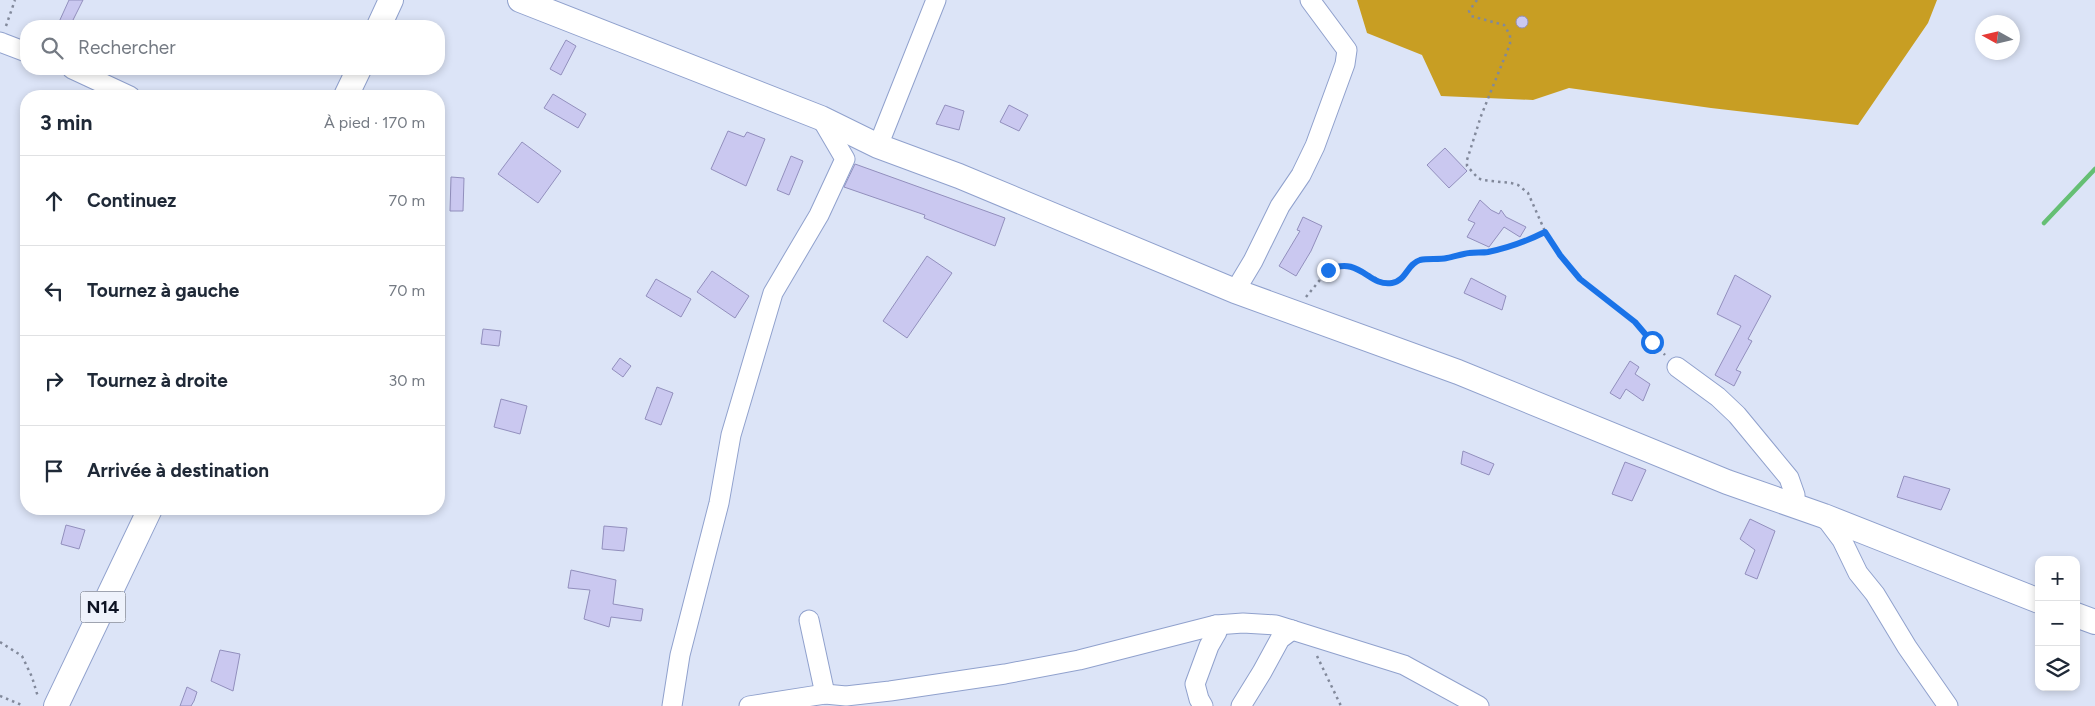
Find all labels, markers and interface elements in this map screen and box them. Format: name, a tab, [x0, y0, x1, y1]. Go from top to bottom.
north arrow	[1975, 15, 2020, 60]
search box	[20, 20, 445, 75]
icon: search	[38, 34, 66, 62]
text: Rechercher	[78, 36, 176, 59]
text: 3 min	[40, 110, 92, 135]
text: À pied · 170 m	[324, 113, 425, 132]
icon: ahead	[40, 187, 68, 215]
text: Continuez	[87, 189, 176, 212]
text: 70 m	[389, 191, 425, 210]
route end	[1317, 259, 1340, 282]
icon: left	[40, 277, 68, 305]
text: Tournez à gauche	[87, 279, 239, 302]
text: 70 m	[389, 281, 425, 300]
route start	[1641, 331, 1664, 354]
icon: right	[40, 367, 68, 395]
text: Tournez à droite	[87, 369, 228, 392]
text: 30 m	[388, 371, 425, 390]
icon: arrive	[40, 457, 68, 485]
text: Arrivée à destination	[87, 459, 269, 482]
map controls	[2035, 556, 2080, 691]
button: +	[2035, 556, 2080, 601]
road number: N14	[80, 592, 126, 622]
button: −	[2035, 601, 2080, 646]
button: layers	[2035, 646, 2080, 691]

